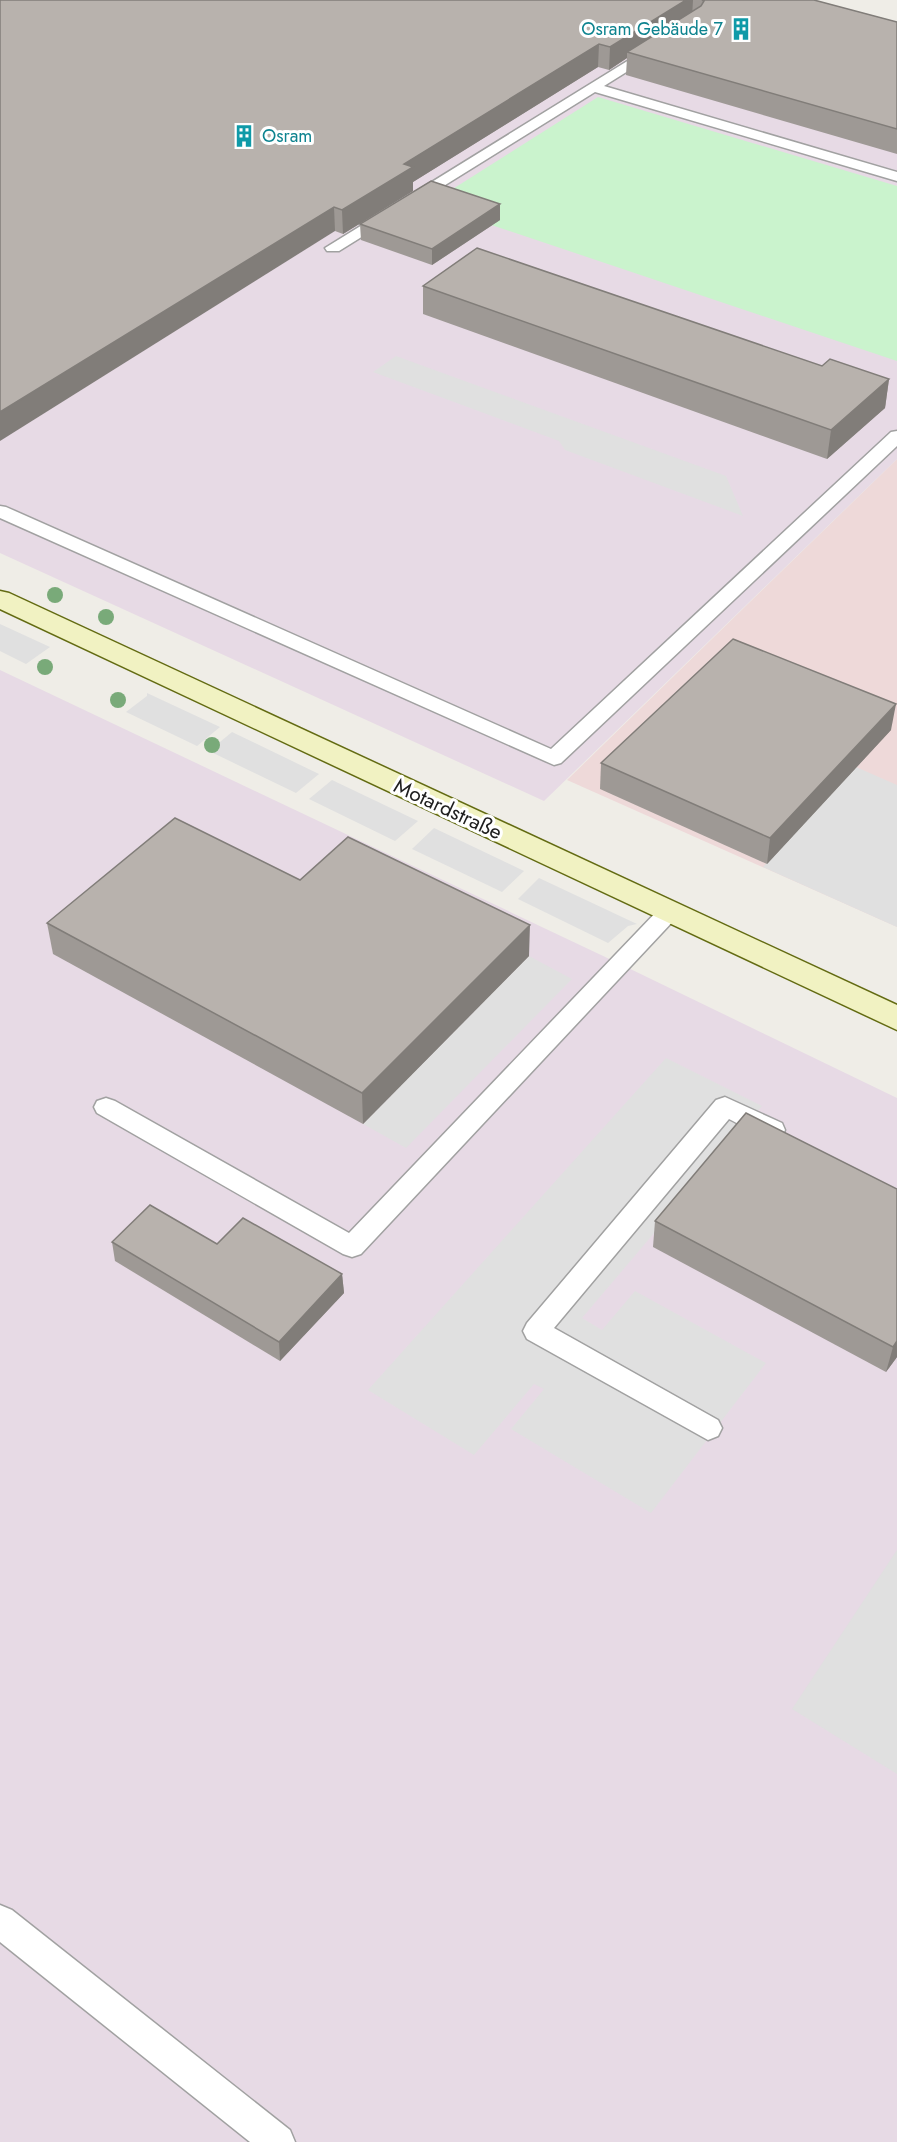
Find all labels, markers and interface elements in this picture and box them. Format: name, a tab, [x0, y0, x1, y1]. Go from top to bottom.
place label: Osram Gebäude 7	[581, 16, 724, 42]
building icon: Osram Gebäude 7	[728, 16, 754, 42]
building icon: Osram	[231, 123, 257, 149]
place label: Osram	[262, 123, 312, 149]
street label: Motardstraße	[389, 771, 507, 847]

